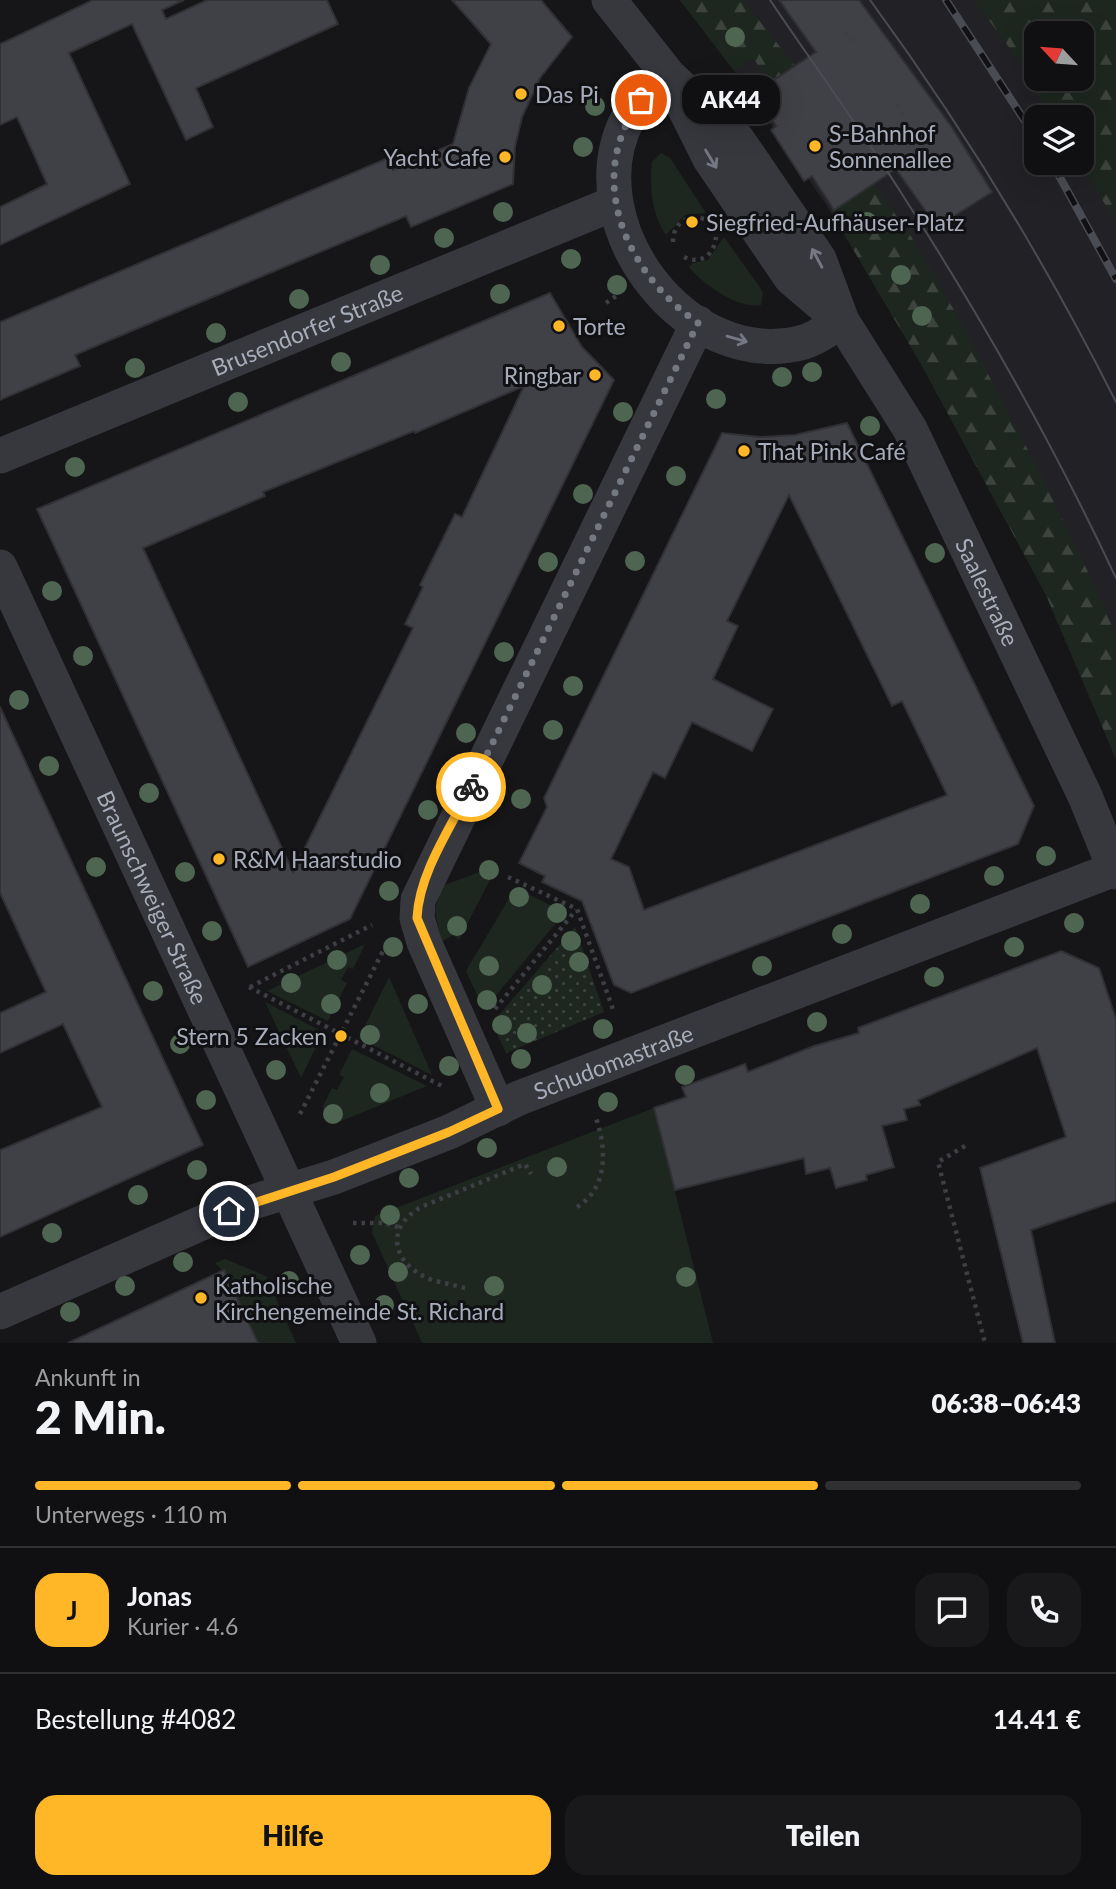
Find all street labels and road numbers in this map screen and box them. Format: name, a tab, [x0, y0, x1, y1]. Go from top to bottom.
street label: Brusendorfer Straße	[207, 278, 407, 381]
street label: Saalestraße	[950, 533, 1025, 650]
street label: Braunschweiger Straße	[91, 786, 214, 1009]
street label: Schudomastraße	[529, 1018, 697, 1105]

